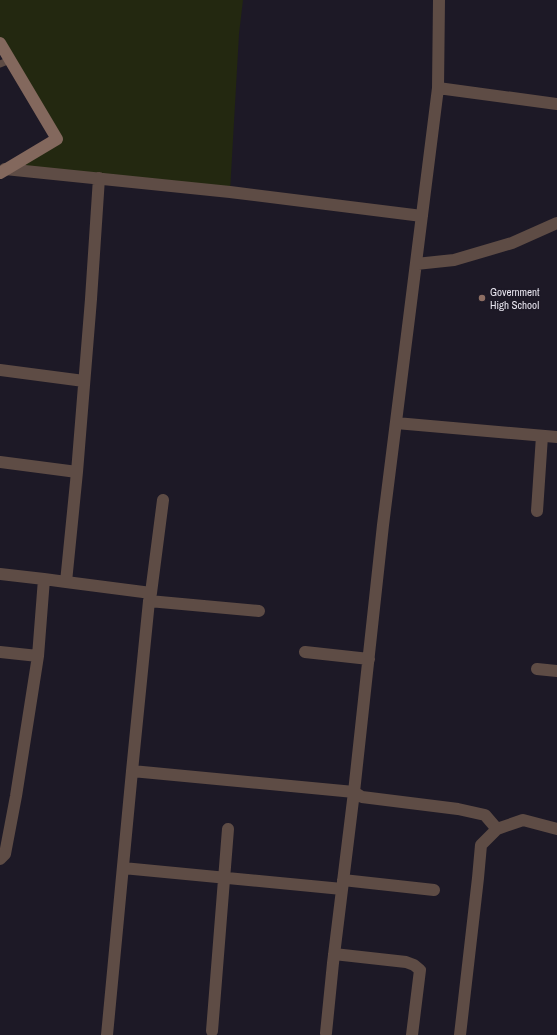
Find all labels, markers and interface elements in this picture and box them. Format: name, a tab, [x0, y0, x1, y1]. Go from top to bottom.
place label: Government High School	[490, 285, 540, 312]
marker: Government High School	[477, 293, 487, 303]

